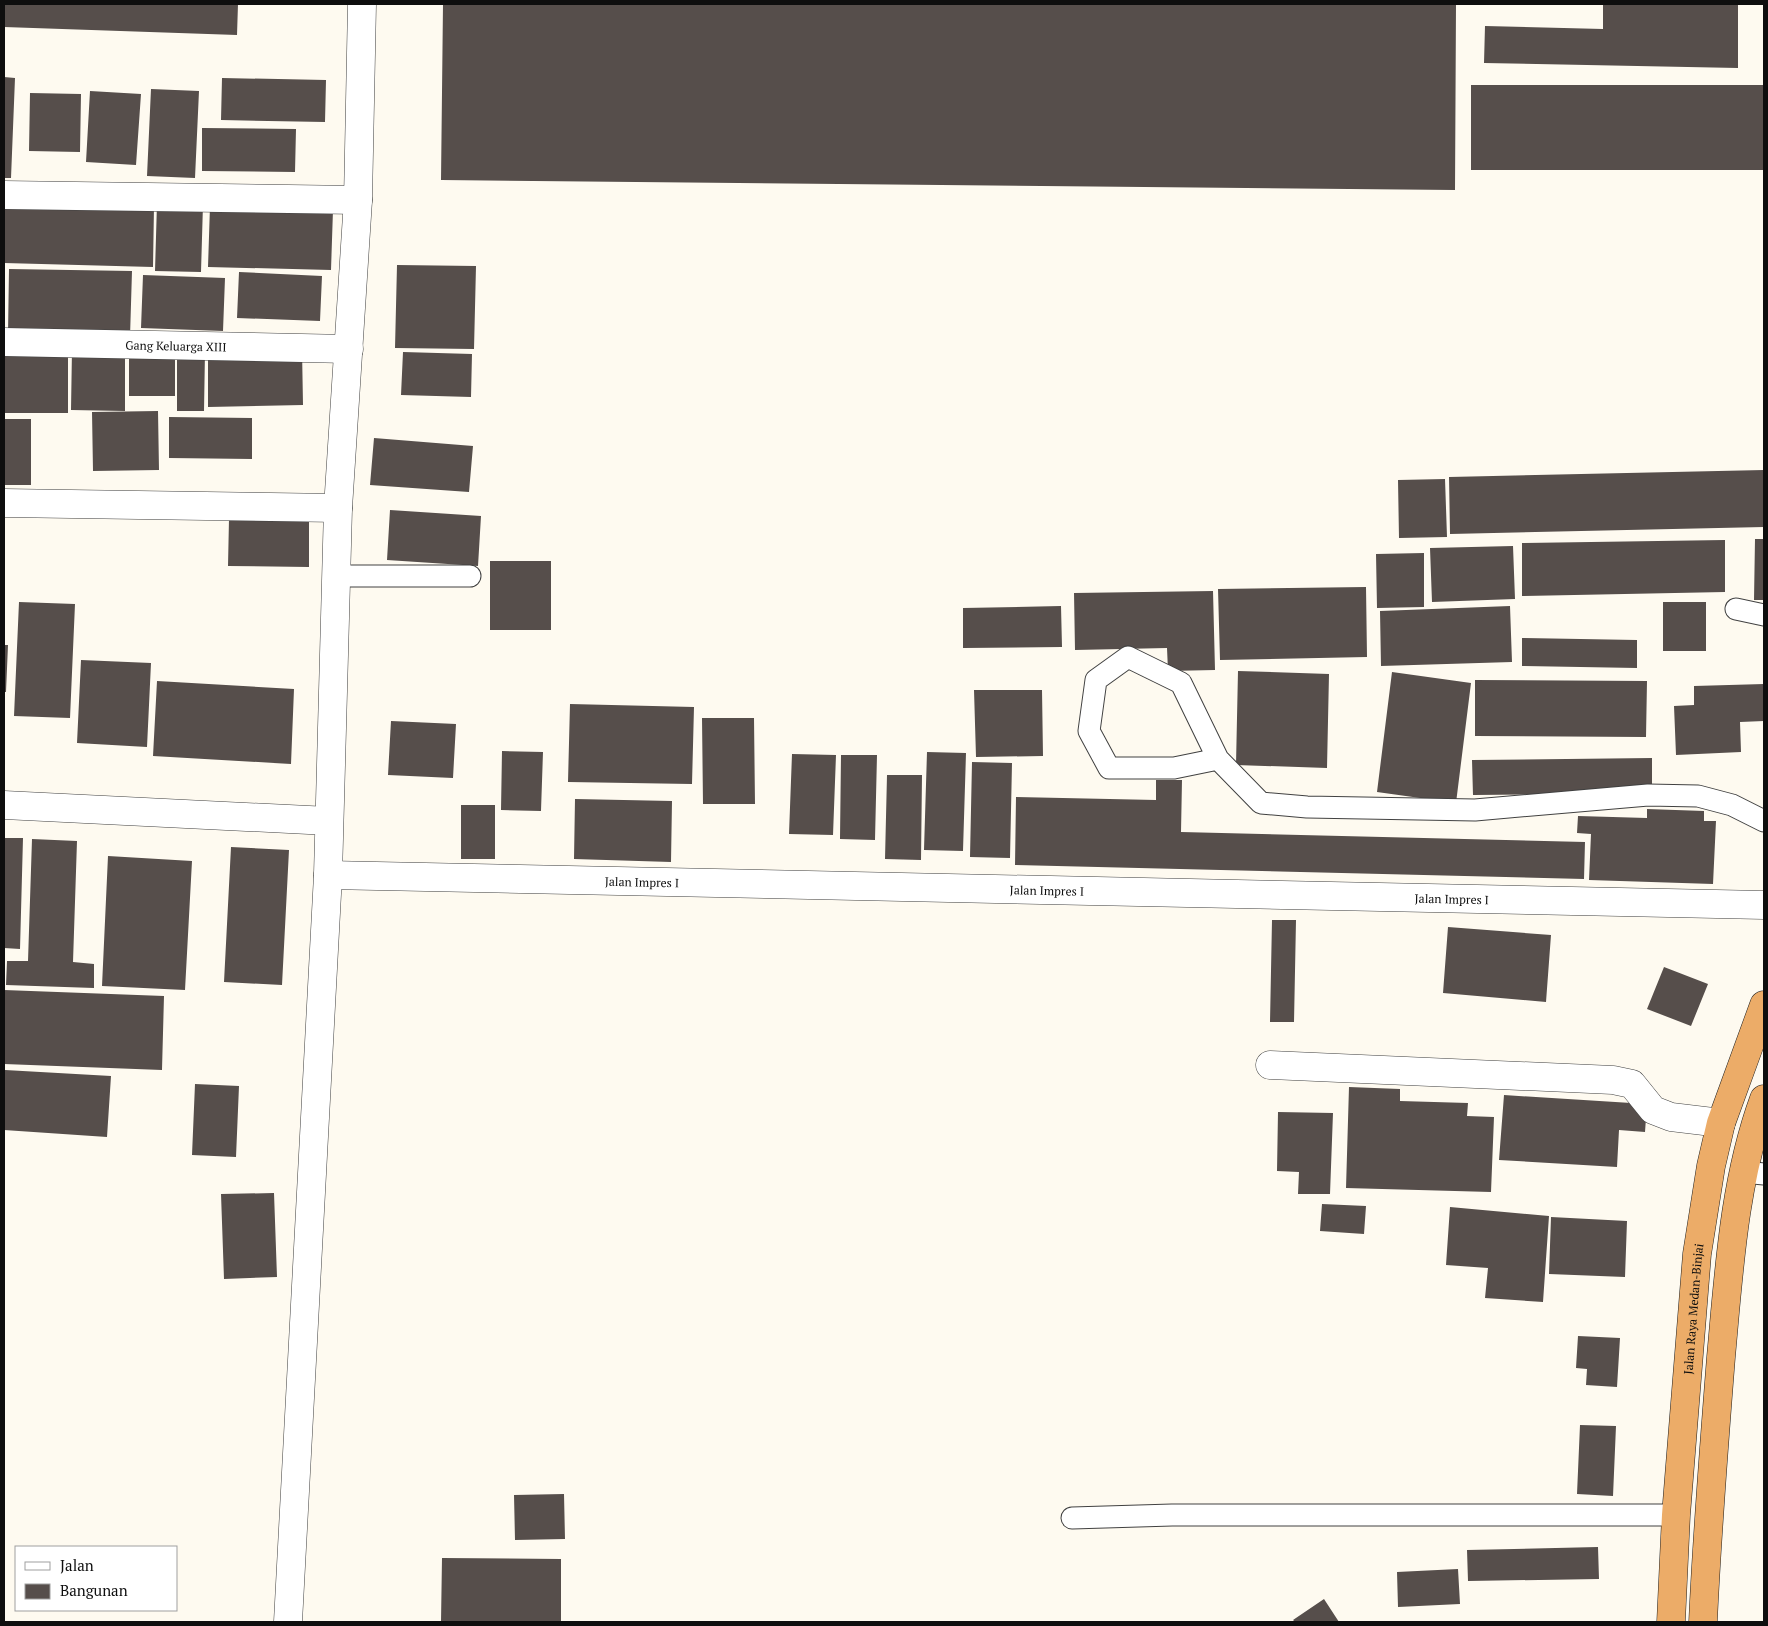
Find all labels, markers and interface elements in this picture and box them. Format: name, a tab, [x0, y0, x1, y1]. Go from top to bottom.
street label: Gang Keluarga XIII	[125, 337, 227, 354]
street label: Jalan Impres I	[605, 873, 679, 890]
street label: Jalan Impres I	[1010, 882, 1084, 898]
street label: Jalan Impres I	[1414, 890, 1489, 907]
street label: Jalan Raya Medan-Binjai	[1680, 1242, 1706, 1375]
legend	[15, 1546, 178, 1611]
text: Jalan	[60, 1555, 94, 1575]
text: Bangunan	[60, 1580, 128, 1600]

